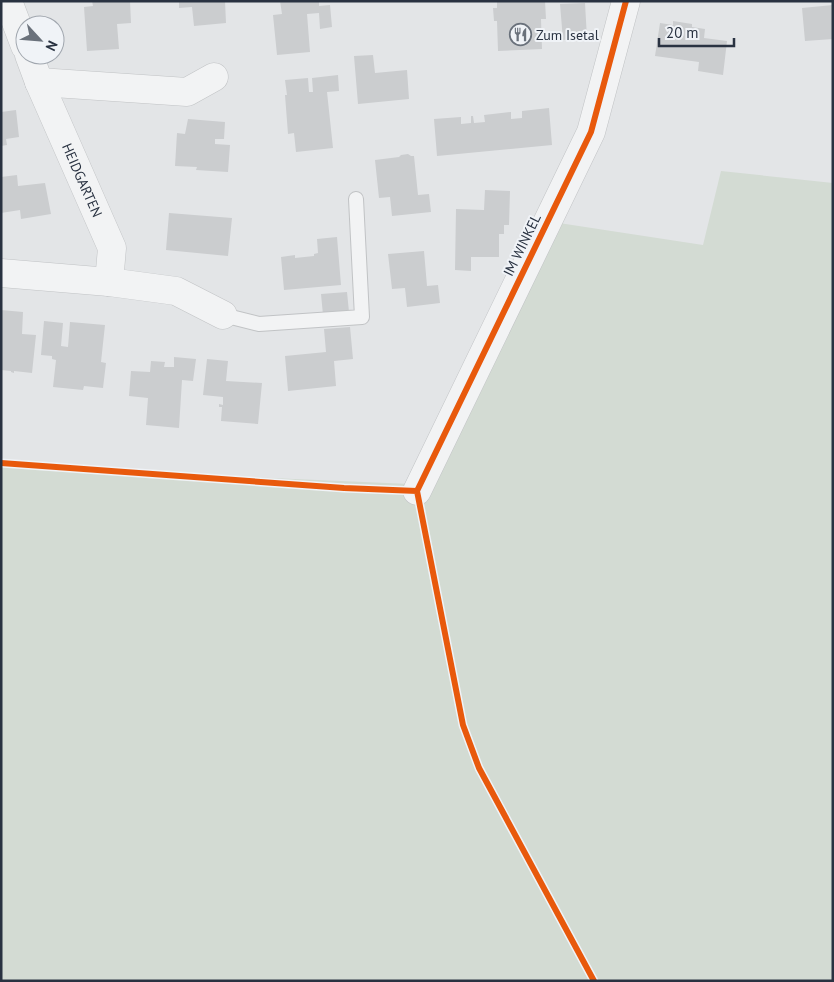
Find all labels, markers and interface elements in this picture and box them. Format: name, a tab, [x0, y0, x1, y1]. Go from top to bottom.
north arrow	[15, 15, 65, 65]
scale bar	[659, 15, 734, 47]
restaurant icon: Zum Isetal	[508, 23, 532, 47]
text: 20 m	[666, 23, 699, 42]
place label: Zum Isetal	[536, 26, 599, 44]
text: N	[42, 38, 62, 54]
street label: HEIDGARTEN	[58, 140, 106, 220]
street label: IM WINKEL	[499, 211, 545, 279]

